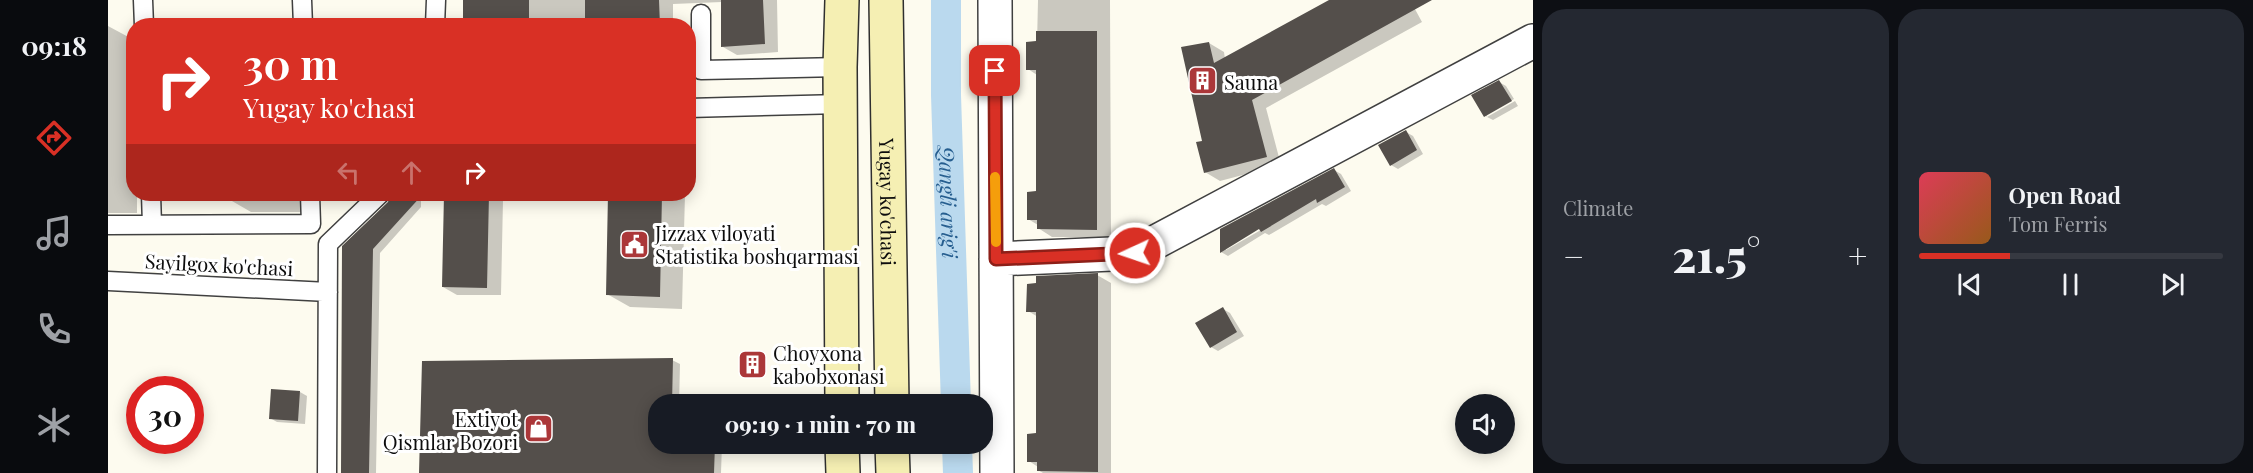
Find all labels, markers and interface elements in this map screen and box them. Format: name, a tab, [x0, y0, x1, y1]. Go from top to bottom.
text: 09:18	[21, 27, 87, 63]
text: 30 m	[243, 35, 338, 91]
icon: right	[144, 42, 222, 120]
pin	[969, 45, 1020, 96]
icon: arrive	[978, 54, 1011, 87]
building icon: Sauna	[1187, 65, 1219, 97]
place label: Sauna	[1224, 68, 1278, 95]
text: Yugay ko'chasi	[243, 89, 416, 125]
icon: directions	[33, 117, 75, 159]
street label: Yugay ko'chasi	[875, 137, 903, 266]
water label: Qangli arig'i	[934, 144, 965, 259]
icon: left	[332, 156, 365, 189]
icon: ahead	[395, 156, 428, 189]
icon: right	[458, 156, 491, 189]
text: Open Road	[2009, 180, 2121, 210]
text: Climate	[1563, 194, 1633, 221]
text: Tom Ferris	[2009, 210, 2107, 237]
icon: music	[33, 212, 75, 254]
place label: Jizzax viloyati Statistika boshqarmasi	[654, 219, 859, 269]
position arrow	[1103, 221, 1167, 285]
text: 21.5°	[1672, 224, 1760, 284]
public building icon: Jizzax viloyati Statistika boshqarmasi	[618, 228, 650, 260]
text: −	[1563, 233, 1584, 277]
text: +	[1848, 233, 1867, 277]
street label: Sayilgox ko'chasi	[144, 247, 294, 281]
icon: previous	[1953, 268, 1986, 301]
icon: pause	[2054, 268, 2087, 301]
icon: next	[2156, 268, 2189, 301]
icon: phone	[33, 308, 75, 350]
place label: Choyxona kabobxonasi	[773, 339, 885, 389]
building icon: Choyxona kabobxonasi	[736, 348, 768, 380]
speed limit sign: 30	[126, 376, 204, 454]
map controls	[1455, 394, 1515, 454]
button: sound	[1455, 394, 1515, 454]
icon: climate	[33, 404, 75, 446]
place label: Extiyot Qismlar Bozori	[383, 405, 519, 455]
text: 09:19 · 1 min · 70 m	[725, 409, 916, 439]
shop icon: Extiyot Qismlar Bozori	[523, 413, 555, 445]

